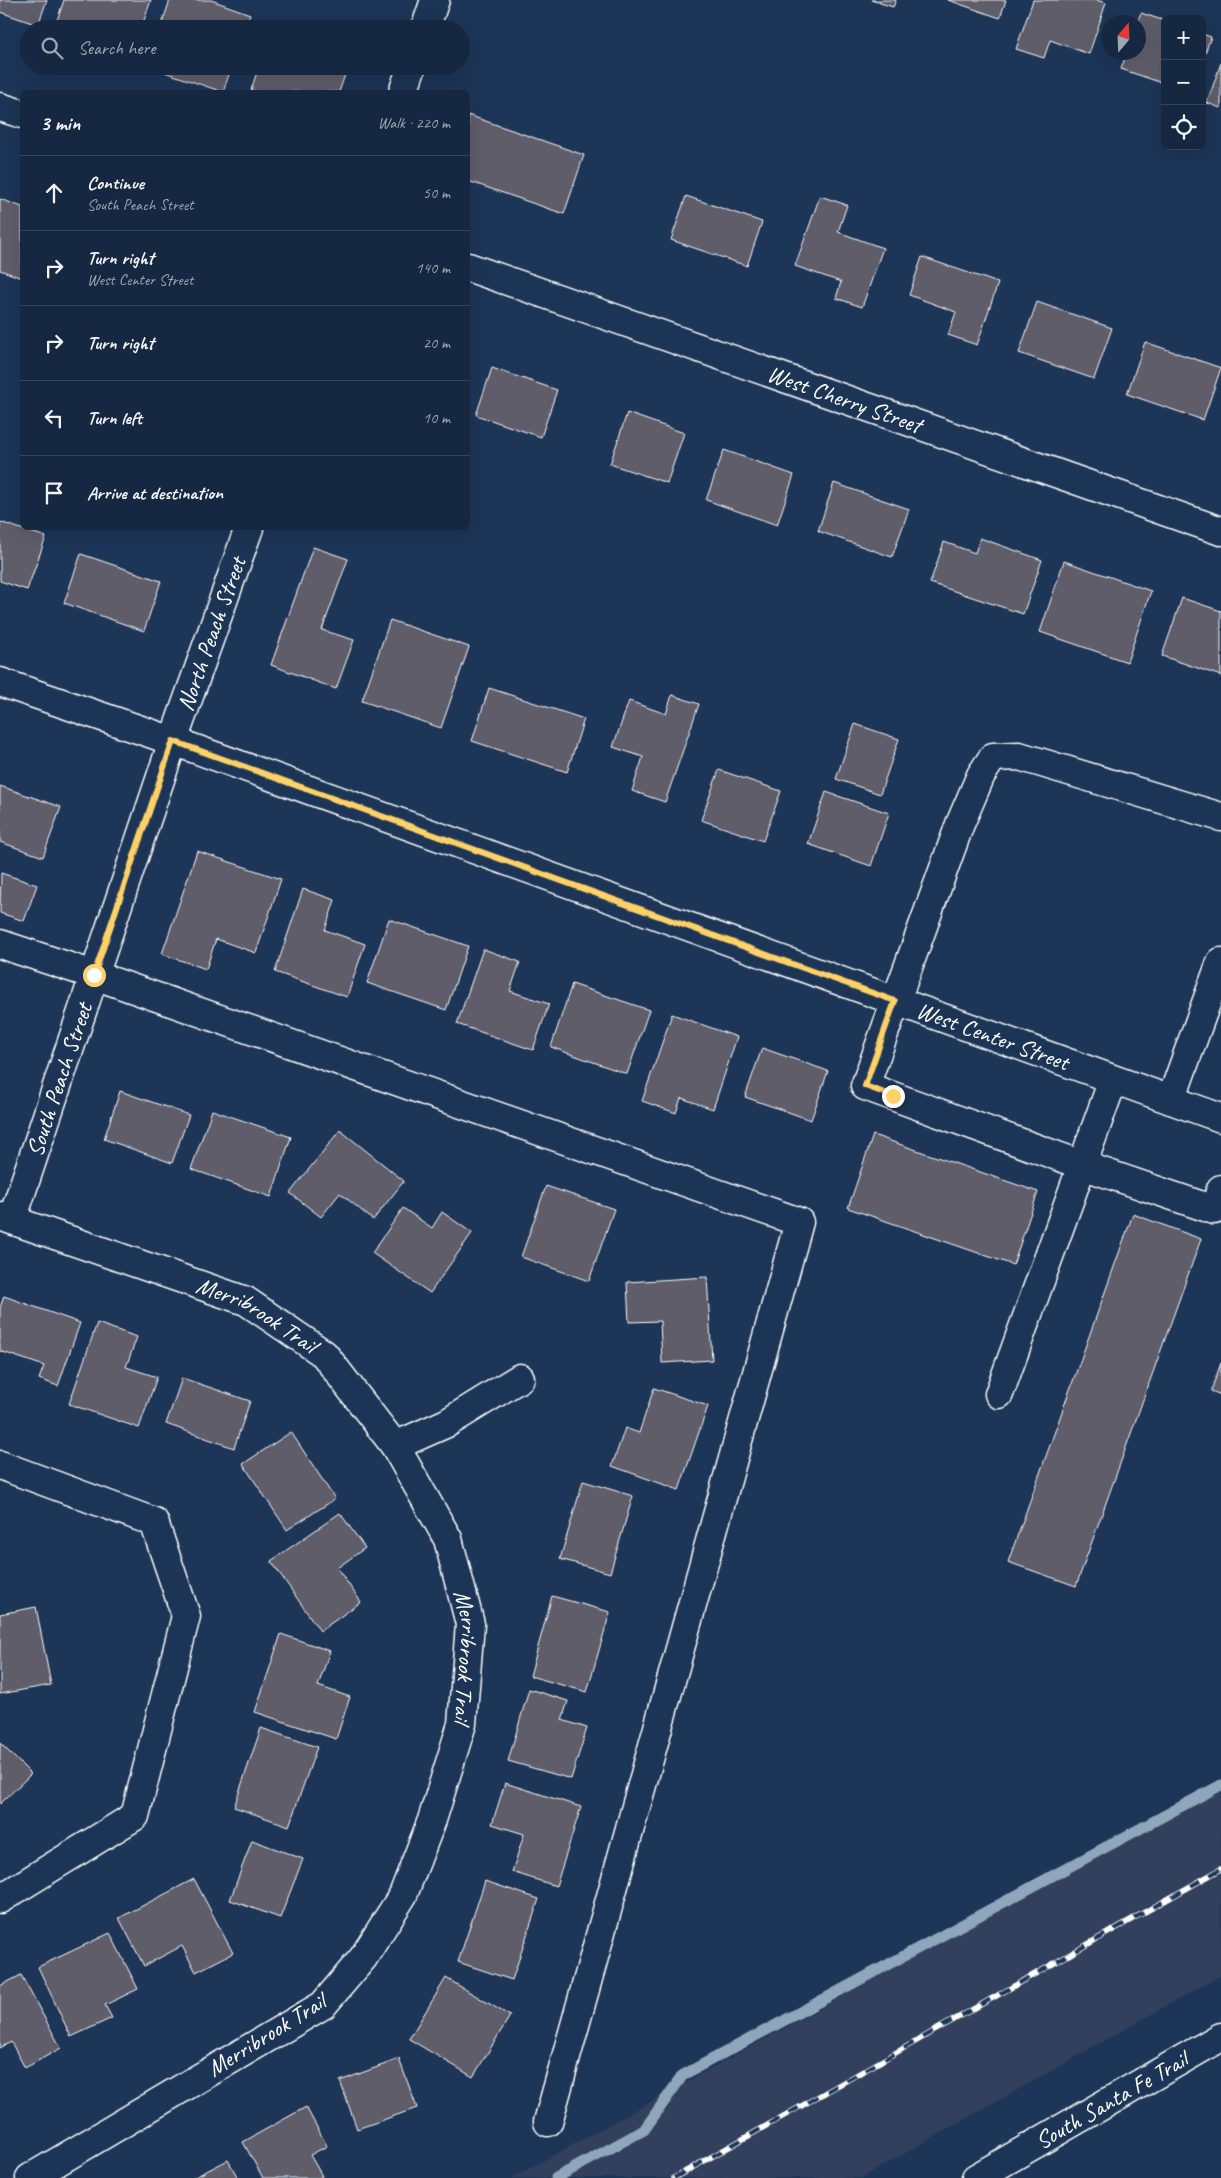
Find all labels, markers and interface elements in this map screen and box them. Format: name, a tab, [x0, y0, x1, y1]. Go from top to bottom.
north arrow	[1101, 15, 1146, 60]
map controls	[1161, 15, 1206, 150]
button: +	[1161, 15, 1206, 60]
search box	[20, 20, 470, 75]
icon: search	[38, 34, 66, 62]
text: Search here	[78, 36, 155, 60]
button: −	[1161, 60, 1206, 105]
button: locate	[1161, 105, 1206, 150]
text: 3 min	[40, 110, 80, 136]
text: Walk · 220 m	[378, 113, 450, 133]
text: Continue	[87, 171, 144, 195]
icon: ahead	[40, 179, 68, 207]
text: 50 m	[423, 183, 450, 203]
text: South Peach Street	[87, 195, 194, 215]
text: Turn right	[87, 246, 154, 270]
icon: right	[40, 254, 68, 282]
text: 140 m	[416, 258, 450, 278]
text: West Center Street	[87, 270, 193, 290]
icon: right	[40, 329, 68, 357]
text: Turn right	[87, 331, 154, 355]
text: 20 m	[423, 333, 450, 353]
street label: West Cherry Street	[764, 358, 928, 441]
icon: left	[40, 404, 68, 432]
text: Turn left	[87, 406, 142, 430]
text: 10 m	[423, 408, 450, 428]
icon: arrive	[40, 479, 68, 507]
text: Arrive at destination	[87, 481, 223, 505]
street label: North Peach Street	[170, 551, 253, 715]
route start	[83, 964, 106, 987]
street label: West Center Street	[913, 995, 1075, 1078]
street label: South Peach Street	[19, 997, 99, 1160]
route end	[882, 1085, 905, 1108]
street label: Merribrook Trail	[193, 1270, 326, 1362]
street label: Merribrook Trail	[447, 1587, 485, 1728]
street label: Merribrook Trail	[201, 1985, 334, 2083]
street label: South Santa Fe Trail	[1030, 2043, 1196, 2156]

